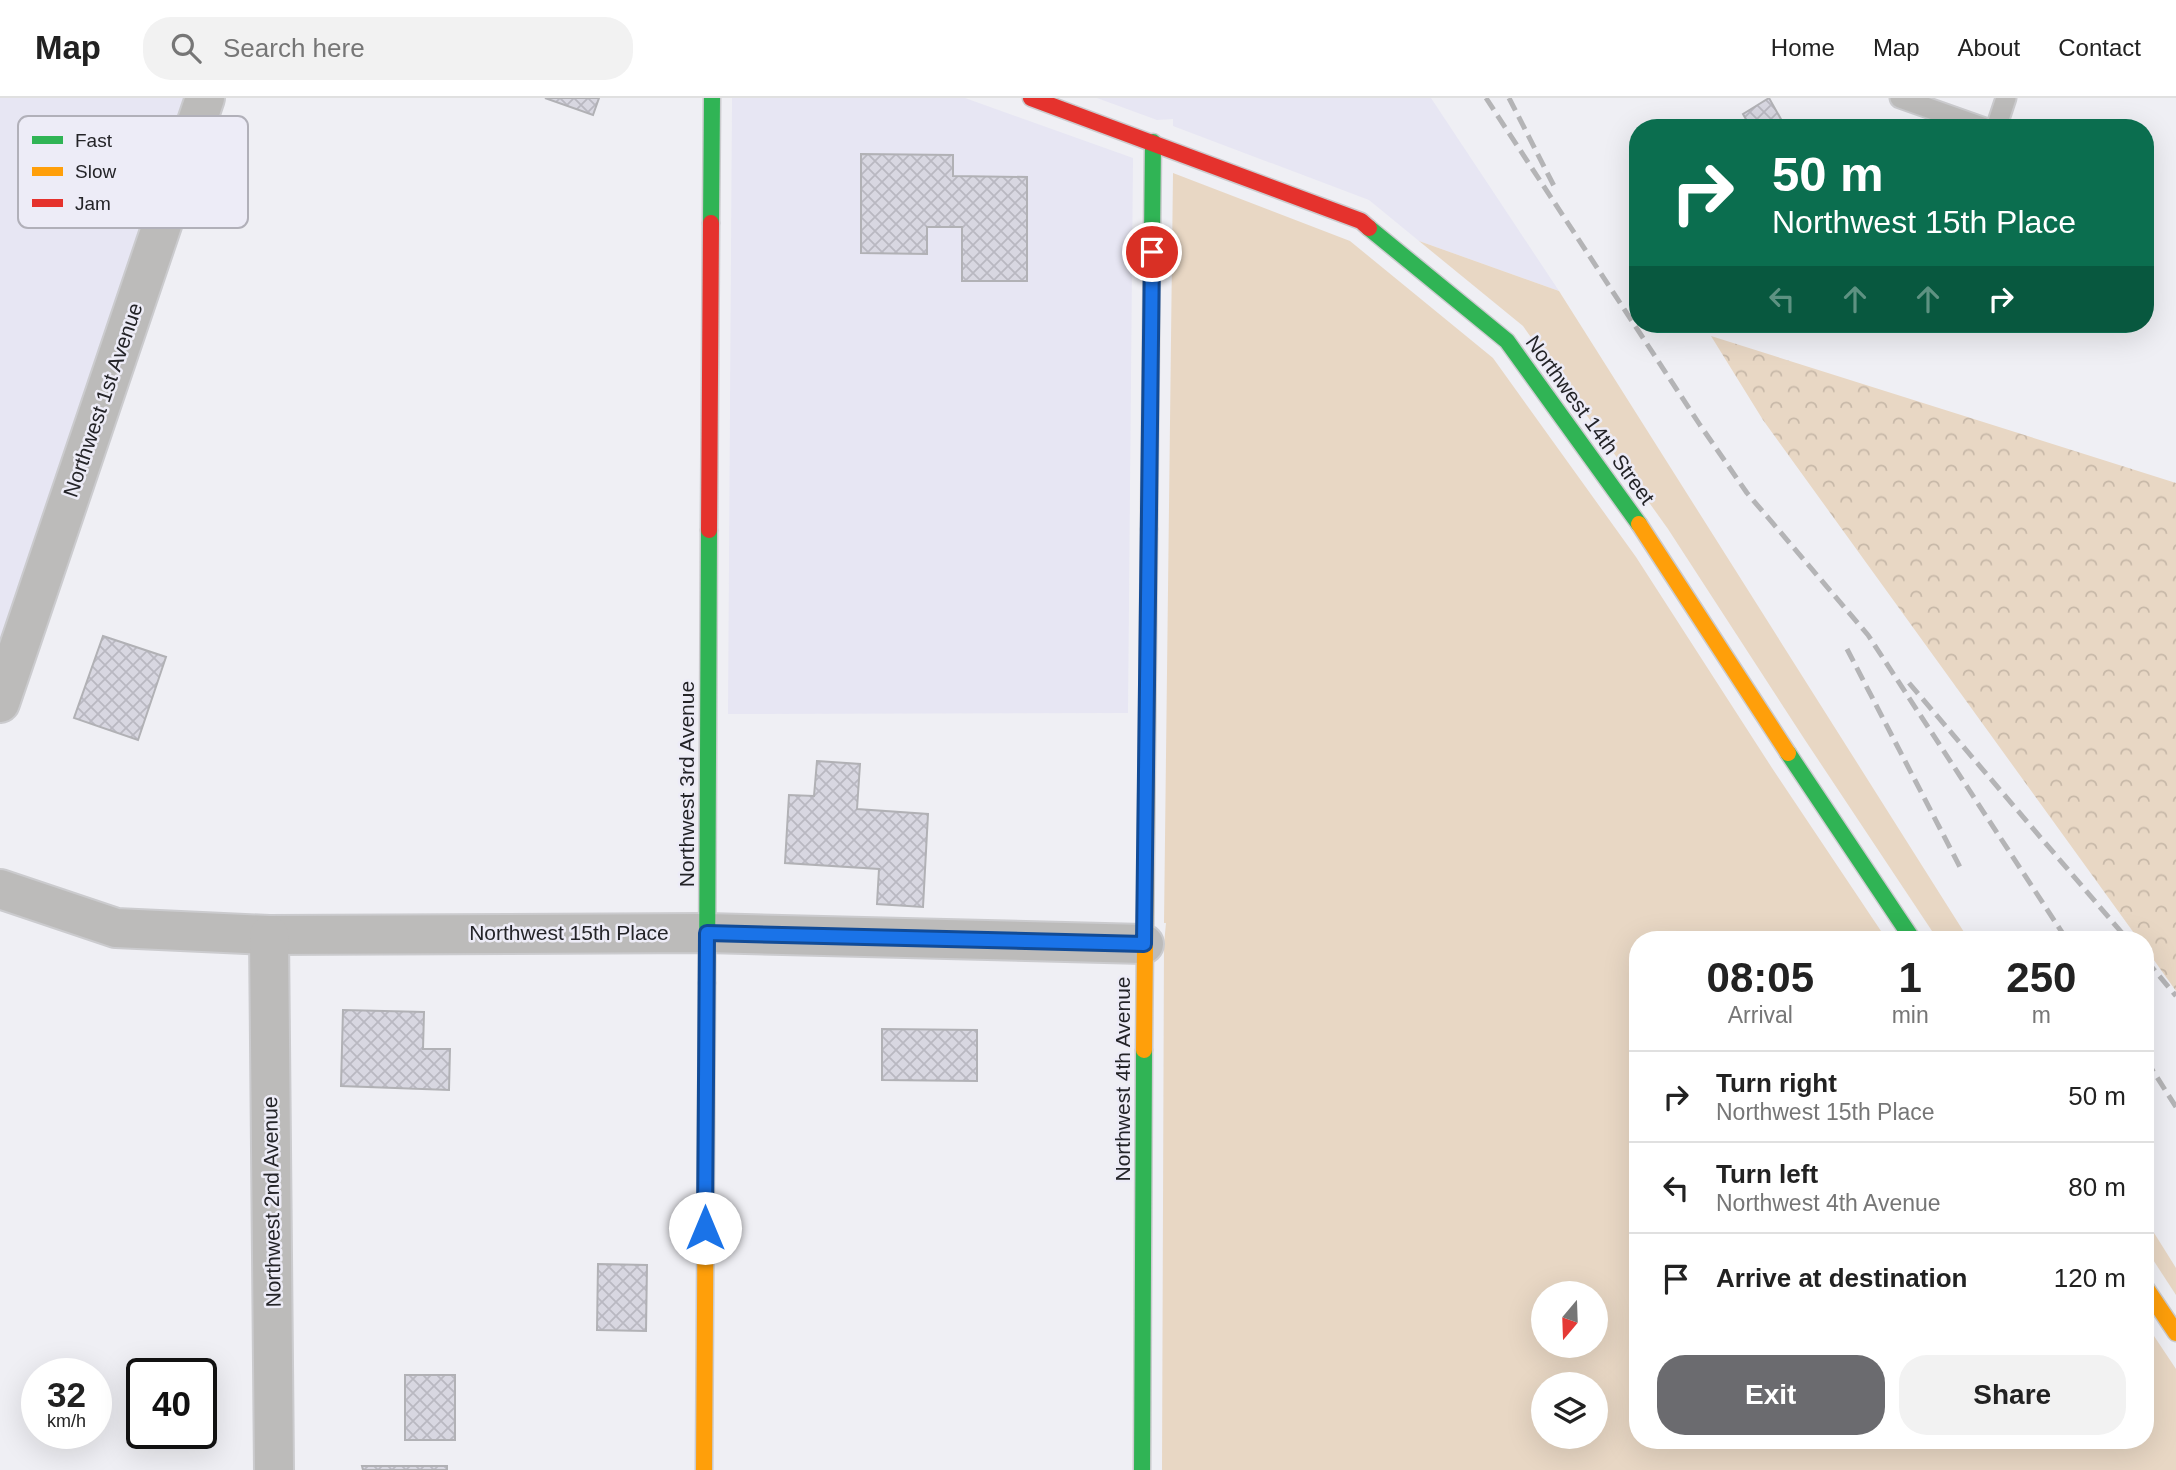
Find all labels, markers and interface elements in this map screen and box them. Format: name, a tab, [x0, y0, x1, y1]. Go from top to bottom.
search box	[143, 17, 633, 80]
text: Map	[35, 29, 101, 66]
icon: search	[167, 29, 205, 67]
text: Search here	[223, 33, 365, 63]
text: Home	[1771, 34, 1835, 61]
text: Map	[1873, 34, 1920, 61]
text: About	[1958, 34, 2020, 61]
text: Contact	[2058, 34, 2141, 61]
legend	[18, 116, 248, 228]
text: Fast	[75, 130, 113, 151]
icon: right	[1657, 147, 1748, 238]
text: 50 m	[1772, 147, 1884, 201]
text: Slow	[75, 161, 116, 182]
text: Jam	[75, 193, 111, 214]
text: Northwest 15th Place	[1772, 204, 2076, 240]
pin	[1122, 222, 1182, 282]
icon: arrive	[1133, 233, 1171, 271]
icon: left	[1763, 280, 1801, 318]
icon: ahead	[1836, 280, 1874, 318]
icon: ahead	[1909, 280, 1947, 318]
icon: right	[1982, 280, 2020, 318]
street label: Northwest 1st Avenue	[58, 300, 147, 500]
street label: Northwest 14th Street	[1521, 331, 1659, 509]
street label: Northwest 3rd Avenue	[675, 681, 698, 887]
street label: Northwest 15th Place	[469, 921, 669, 944]
text: 08:05	[1707, 954, 1814, 1001]
text: 1	[1898, 954, 1922, 1001]
text: 250	[2006, 954, 2076, 1001]
street label: Northwest 4th Avenue	[1111, 976, 1134, 1182]
text: Arrival	[1728, 1002, 1793, 1028]
text: min	[1892, 1002, 1929, 1028]
text: m	[2032, 1002, 2051, 1028]
text: Turn right	[1716, 1068, 1837, 1098]
icon: right	[1657, 1078, 1695, 1116]
text: 50 m	[2068, 1081, 2126, 1111]
street label: Northwest 2nd Avenue	[258, 1096, 285, 1308]
text: Northwest 15th Place	[1716, 1099, 1935, 1125]
text: Turn left	[1716, 1159, 1818, 1189]
icon: left	[1657, 1169, 1695, 1207]
text: 80 m	[2068, 1172, 2126, 1202]
text: Northwest 4th Avenue	[1716, 1190, 1941, 1216]
position arrow	[668, 1191, 742, 1265]
icon: arrive	[1657, 1260, 1695, 1298]
text: Arrive at destination	[1716, 1263, 1967, 1293]
text: 120 m	[2054, 1263, 2126, 1293]
north arrow	[1531, 1281, 1608, 1358]
map controls	[1531, 1281, 1608, 1449]
button: Exit	[1657, 1355, 1885, 1435]
button: Share	[1899, 1355, 2126, 1435]
speed limit sign: 40	[126, 1358, 217, 1449]
button: layers	[1531, 1372, 1608, 1449]
text: 32	[47, 1375, 86, 1414]
text: km/h	[47, 1411, 86, 1431]

